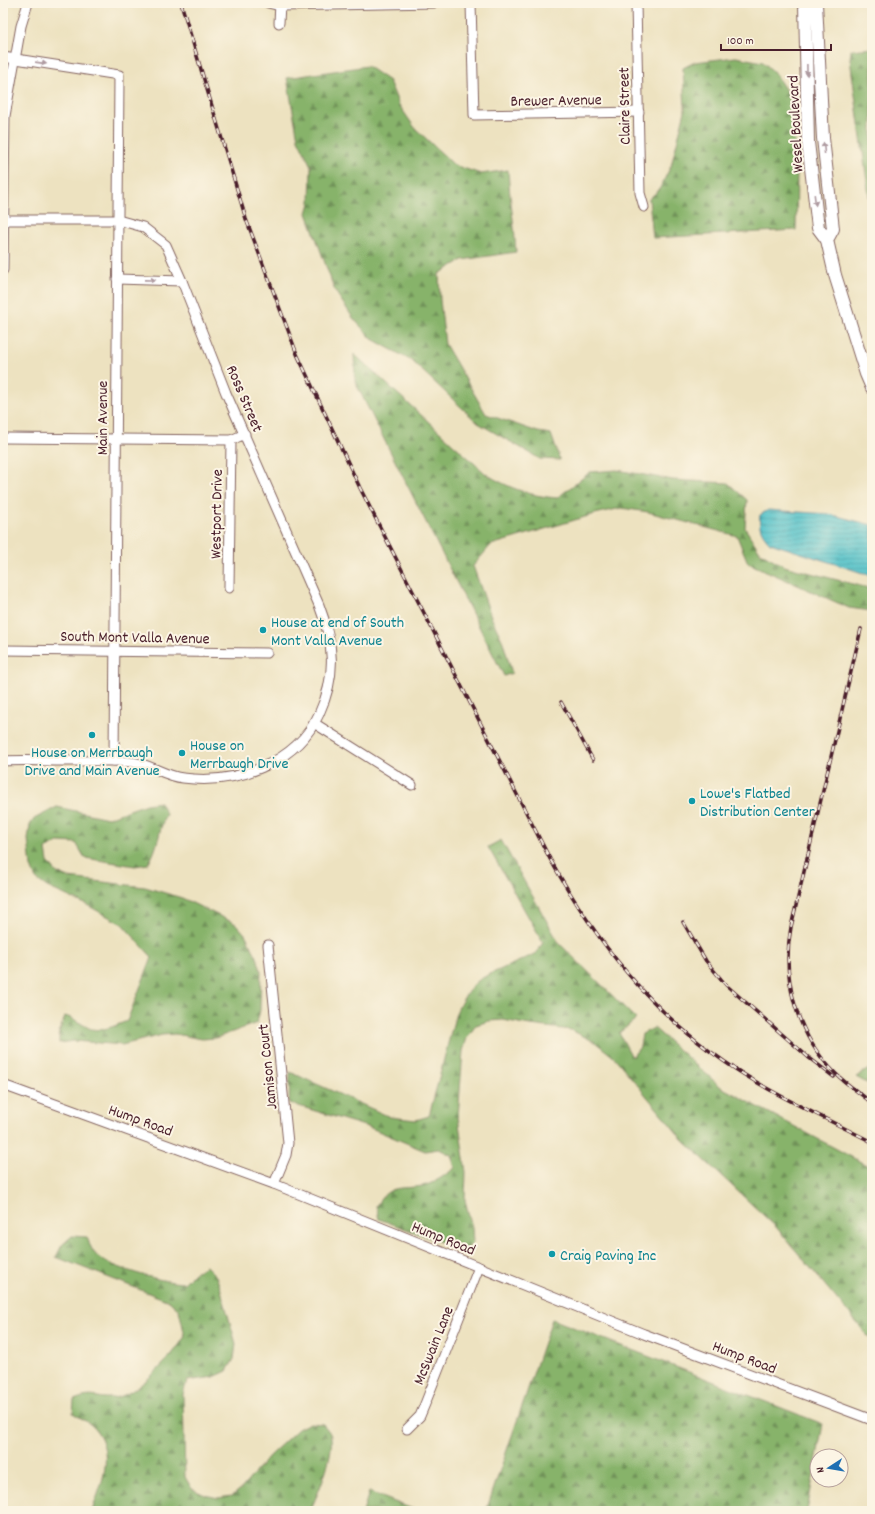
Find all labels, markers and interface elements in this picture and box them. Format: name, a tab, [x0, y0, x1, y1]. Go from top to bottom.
scale bar	[721, 26, 831, 52]
text: 100 m	[727, 33, 754, 50]
one-way arrow	[35, 60, 48, 66]
one-way arrow	[804, 64, 810, 77]
street label: Claire Street	[613, 67, 638, 145]
street label: Wesel Boulevard	[782, 75, 811, 173]
street label: Brewer Avenue	[510, 89, 602, 114]
one-way arrow	[821, 142, 828, 154]
one-way arrow	[812, 194, 818, 206]
one-way arrow	[144, 277, 157, 283]
street label: Ross Street	[219, 362, 268, 436]
street label: Main Avenue	[92, 381, 115, 455]
street label: Westport Drive	[205, 469, 230, 559]
place label: House at end of South Mont Valla Avenue	[271, 612, 404, 653]
marker: House at end of South Mont Valla Avenue	[258, 625, 268, 635]
street label: South Mont Valla Avenue	[60, 626, 210, 651]
marker: House on Merrbaugh Drive and Main Avenue	[87, 730, 97, 740]
place label: House on Merrbaugh Drive	[190, 735, 288, 776]
place label: House on Merrbaugh Drive and Main Avenue	[24, 742, 160, 783]
marker: House on Merrbaugh Drive	[177, 748, 187, 758]
place label: Lowe's Flatbed Distribution Center	[700, 783, 815, 824]
marker: Lowe's Flatbed Distribution Center	[687, 796, 697, 806]
street label: Jamison Court	[253, 1023, 284, 1111]
street label: Hump Road	[105, 1099, 176, 1144]
street label: Hump Road	[408, 1216, 478, 1263]
place label: Craig Paving Inc	[560, 1245, 656, 1268]
marker: Craig Paving Inc	[547, 1249, 557, 1259]
street label: McSwain Lane	[408, 1303, 461, 1389]
street label: Hump Road	[709, 1336, 780, 1381]
north arrow	[809, 1448, 849, 1488]
text: N	[813, 1465, 830, 1474]

